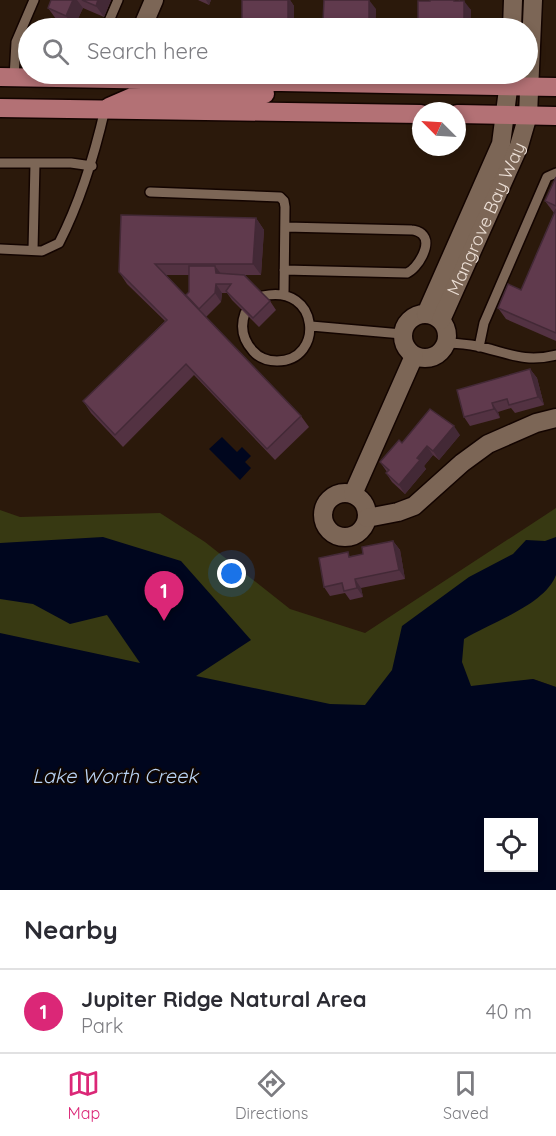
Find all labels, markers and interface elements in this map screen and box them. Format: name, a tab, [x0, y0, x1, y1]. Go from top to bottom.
search box	[18, 18, 538, 84]
icon: search	[39, 35, 72, 68]
text: Search here	[87, 37, 208, 65]
north arrow	[412, 102, 466, 156]
street label: Mangrove Bay Way	[442, 138, 530, 299]
your location	[217, 559, 246, 588]
pin: 1	[144, 572, 184, 621]
water label: Lake Worth Creek	[32, 763, 200, 788]
map controls	[484, 818, 538, 872]
button: locate	[484, 818, 538, 872]
text: Nearby	[24, 913, 118, 946]
text: Jupiter Ridge Natural Area	[81, 985, 367, 1013]
text: 1	[40, 999, 47, 1024]
text: 40 m	[486, 999, 532, 1024]
text: Park	[81, 1013, 123, 1038]
tab: Map	[67, 1067, 100, 1123]
tab: Directions	[235, 1067, 308, 1123]
tab: Saved	[443, 1067, 489, 1123]

